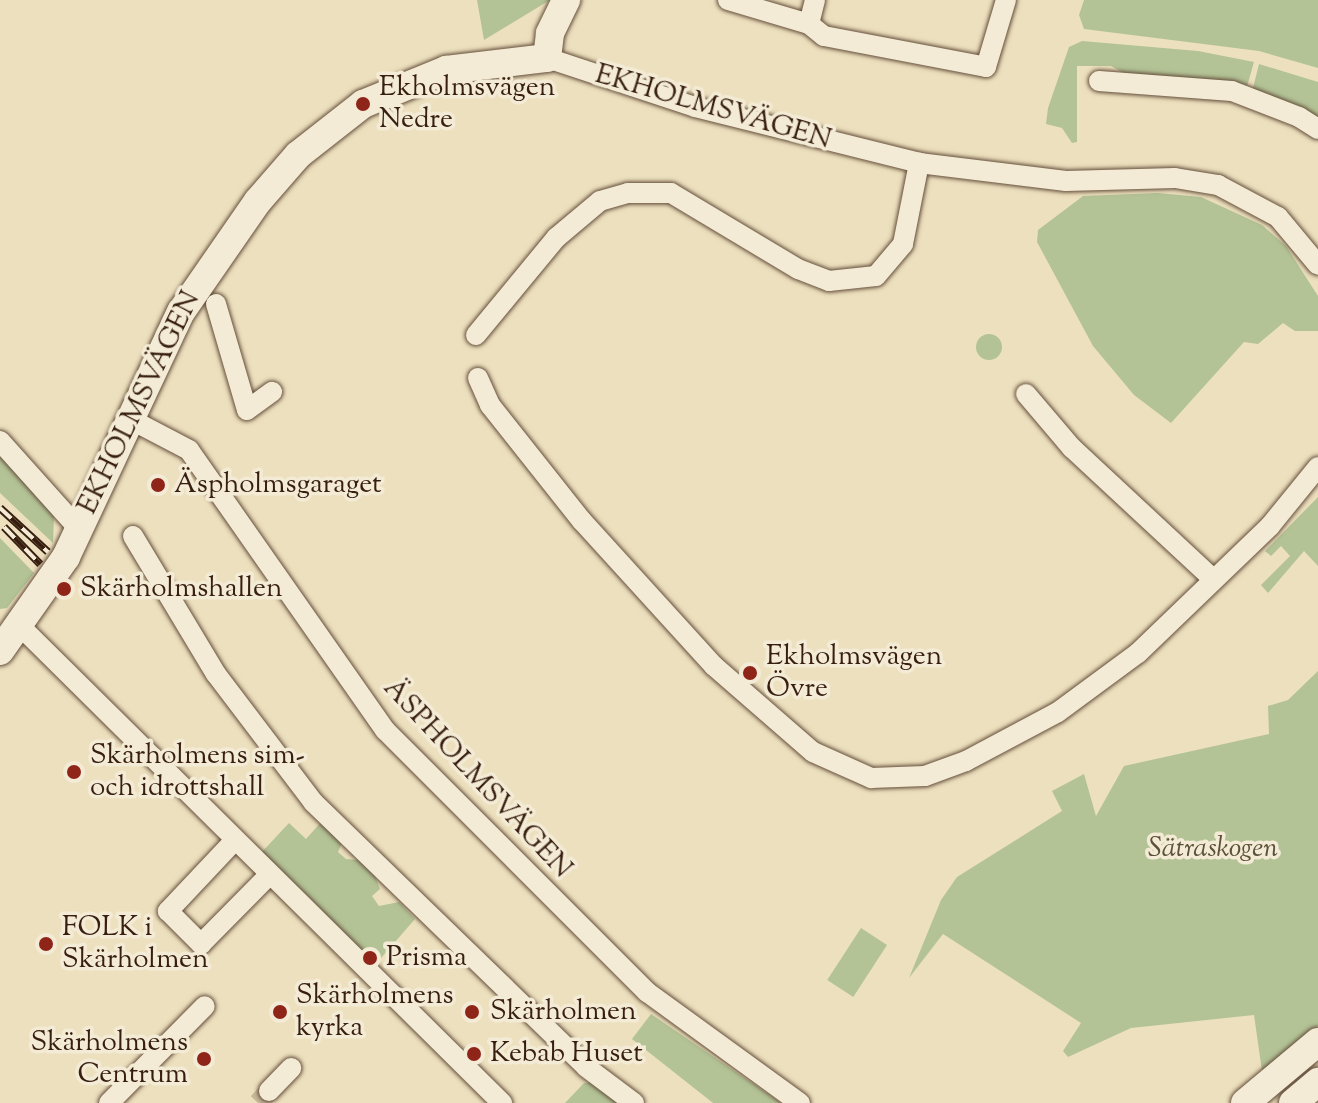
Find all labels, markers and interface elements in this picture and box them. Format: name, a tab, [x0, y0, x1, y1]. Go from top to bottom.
street label: EKHOLMSVÄGEN	[591, 58, 835, 158]
place label: Ekholmsvägen Nedre	[379, 71, 555, 137]
marker: Ekholmsvägen Nedre	[354, 95, 372, 113]
street label: EKHOLMSVÄGEN	[71, 286, 209, 520]
place label: Äspholmsgaraget	[174, 468, 382, 502]
marker: Äspholmsgaraget	[149, 476, 167, 494]
place label: Skärholmshallen	[80, 572, 283, 606]
marker: Skärholmshallen	[55, 580, 73, 598]
place label: Ekholmsvägen Övre	[766, 640, 942, 706]
marker: Ekholmsvägen Övre	[741, 664, 759, 682]
street label: ÄSPHOLMSVÄGEN	[376, 672, 578, 886]
place label: Skärholmens sim- och idrottshall	[90, 739, 305, 805]
marker: Skärholmens sim- och idrottshall	[65, 763, 83, 781]
park label: Sätraskogen	[1148, 832, 1278, 866]
place label: FOLK i Skärholmen	[62, 911, 209, 977]
marker: FOLK i Skärholmen	[37, 935, 55, 953]
place label: Prisma	[386, 941, 467, 975]
marker: Prisma	[361, 949, 379, 967]
place label: Skärholmens kyrka	[296, 979, 454, 1045]
place label: Skärholmen	[490, 995, 637, 1029]
marker: Skärholmen	[461, 1001, 483, 1023]
marker: Skärholmens kyrka	[271, 1003, 289, 1021]
place label: Skärholmens Centrum	[30, 1026, 188, 1092]
place label: Kebab Huset	[490, 1037, 643, 1071]
marker: Kebab Huset	[465, 1045, 483, 1063]
marker: Skärholmens Centrum	[195, 1050, 213, 1068]

